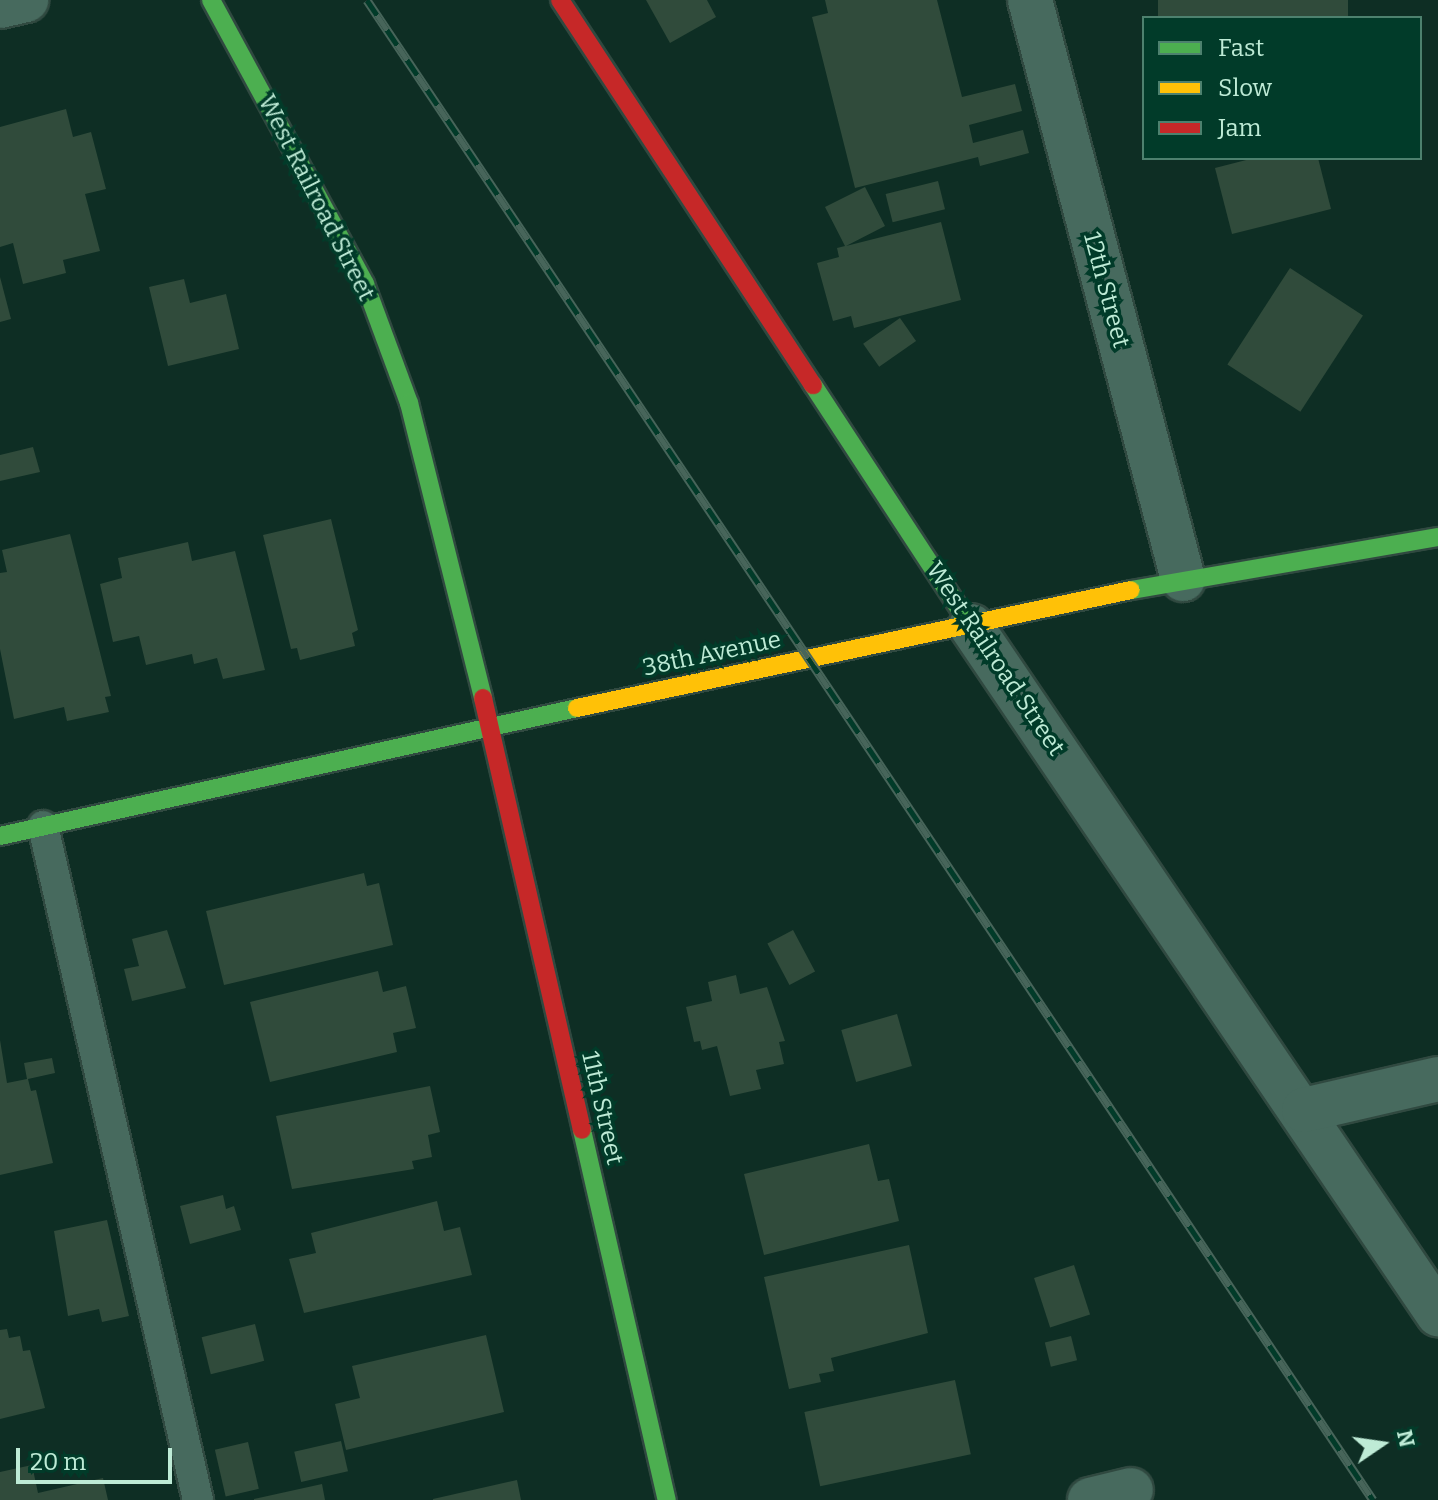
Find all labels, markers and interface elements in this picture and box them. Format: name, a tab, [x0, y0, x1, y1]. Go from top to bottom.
legend	[1142, 16, 1422, 160]
text: Fast	[1218, 34, 1264, 62]
text: Slow	[1218, 74, 1272, 102]
street label: West Railroad Street	[252, 90, 380, 306]
text: Jam	[1218, 114, 1261, 142]
street label: 12th Street	[1077, 229, 1135, 351]
street label: West Railroad Street	[920, 557, 1070, 761]
street label: 38th Avenue	[640, 625, 784, 683]
street label: 11th Street	[575, 1049, 629, 1167]
north arrow	[1342, 1404, 1422, 1484]
text: N	[1391, 1427, 1421, 1450]
scale bar	[20, 1432, 176, 1482]
text: 20 m	[30, 1448, 86, 1476]

